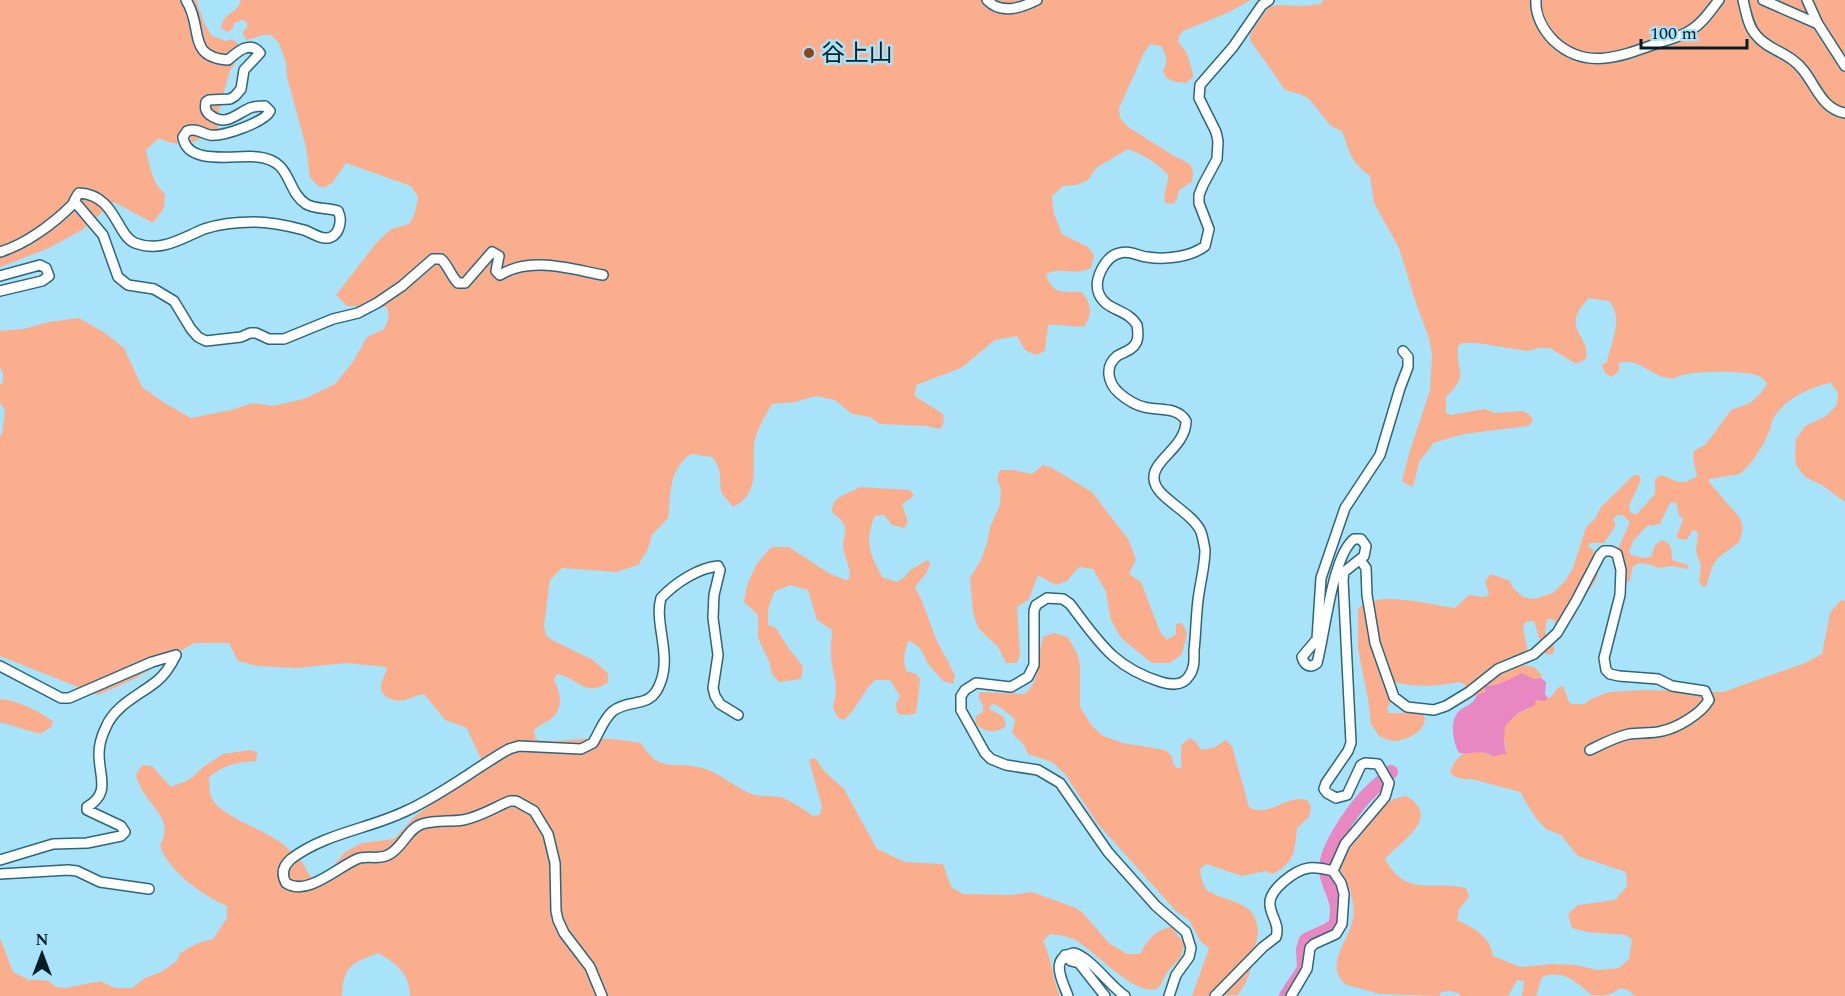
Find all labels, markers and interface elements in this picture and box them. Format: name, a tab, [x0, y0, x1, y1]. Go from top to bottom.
scale bar	[1641, 12, 1748, 50]
text: 100 m	[1650, 20, 1697, 47]
place label: 谷上山	[821, 36, 893, 72]
marker: 谷上山	[802, 46, 816, 60]
north arrow	[12, 924, 72, 984]
text: N	[35, 928, 49, 952]

